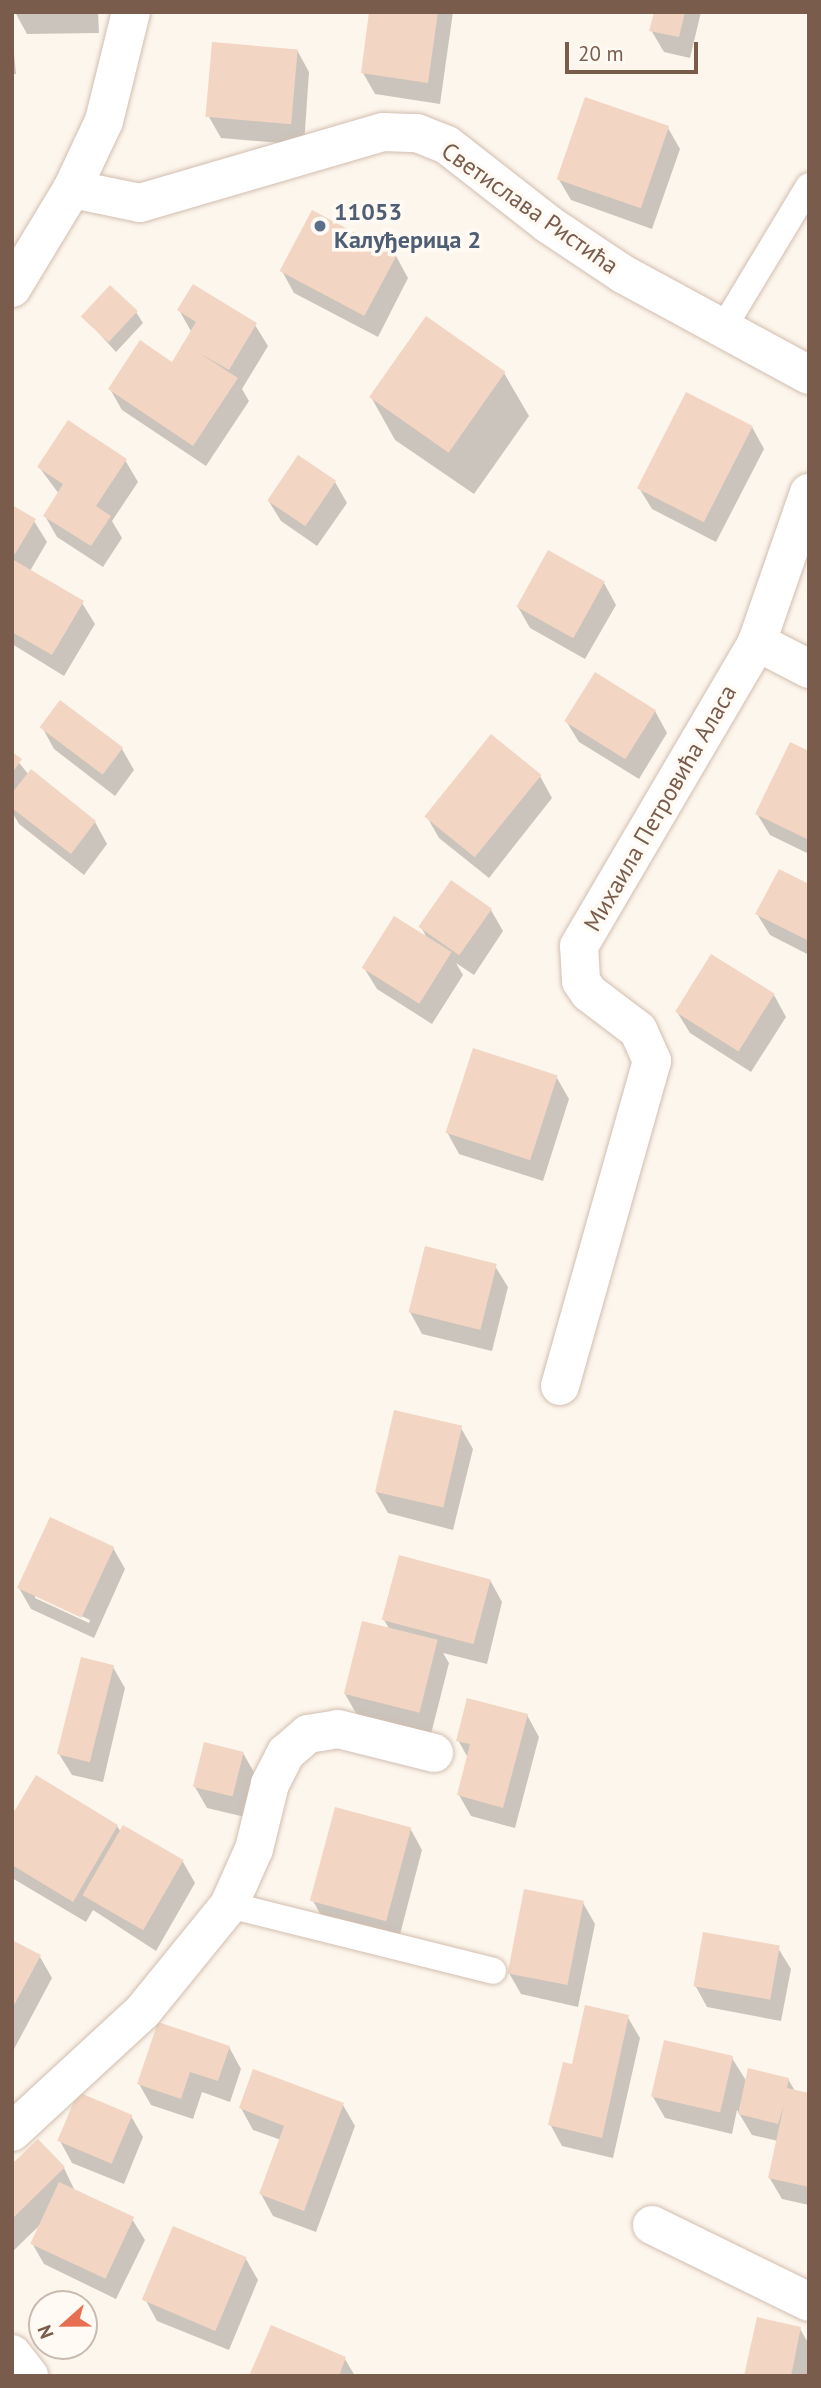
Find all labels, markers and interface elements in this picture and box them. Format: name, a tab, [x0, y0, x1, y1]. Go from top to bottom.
scale bar	[569, 28, 702, 72]
text: 20 m	[578, 40, 624, 67]
street label: Светислава Ристића	[436, 136, 624, 280]
place label: 11053 Калуђерица 2	[334, 198, 481, 254]
marker: 11053 Калуђерица 2	[312, 218, 328, 234]
street label: Михаила Петровића Аласа	[577, 679, 743, 937]
north arrow	[28, 2290, 98, 2360]
text: N	[32, 2322, 59, 2342]

